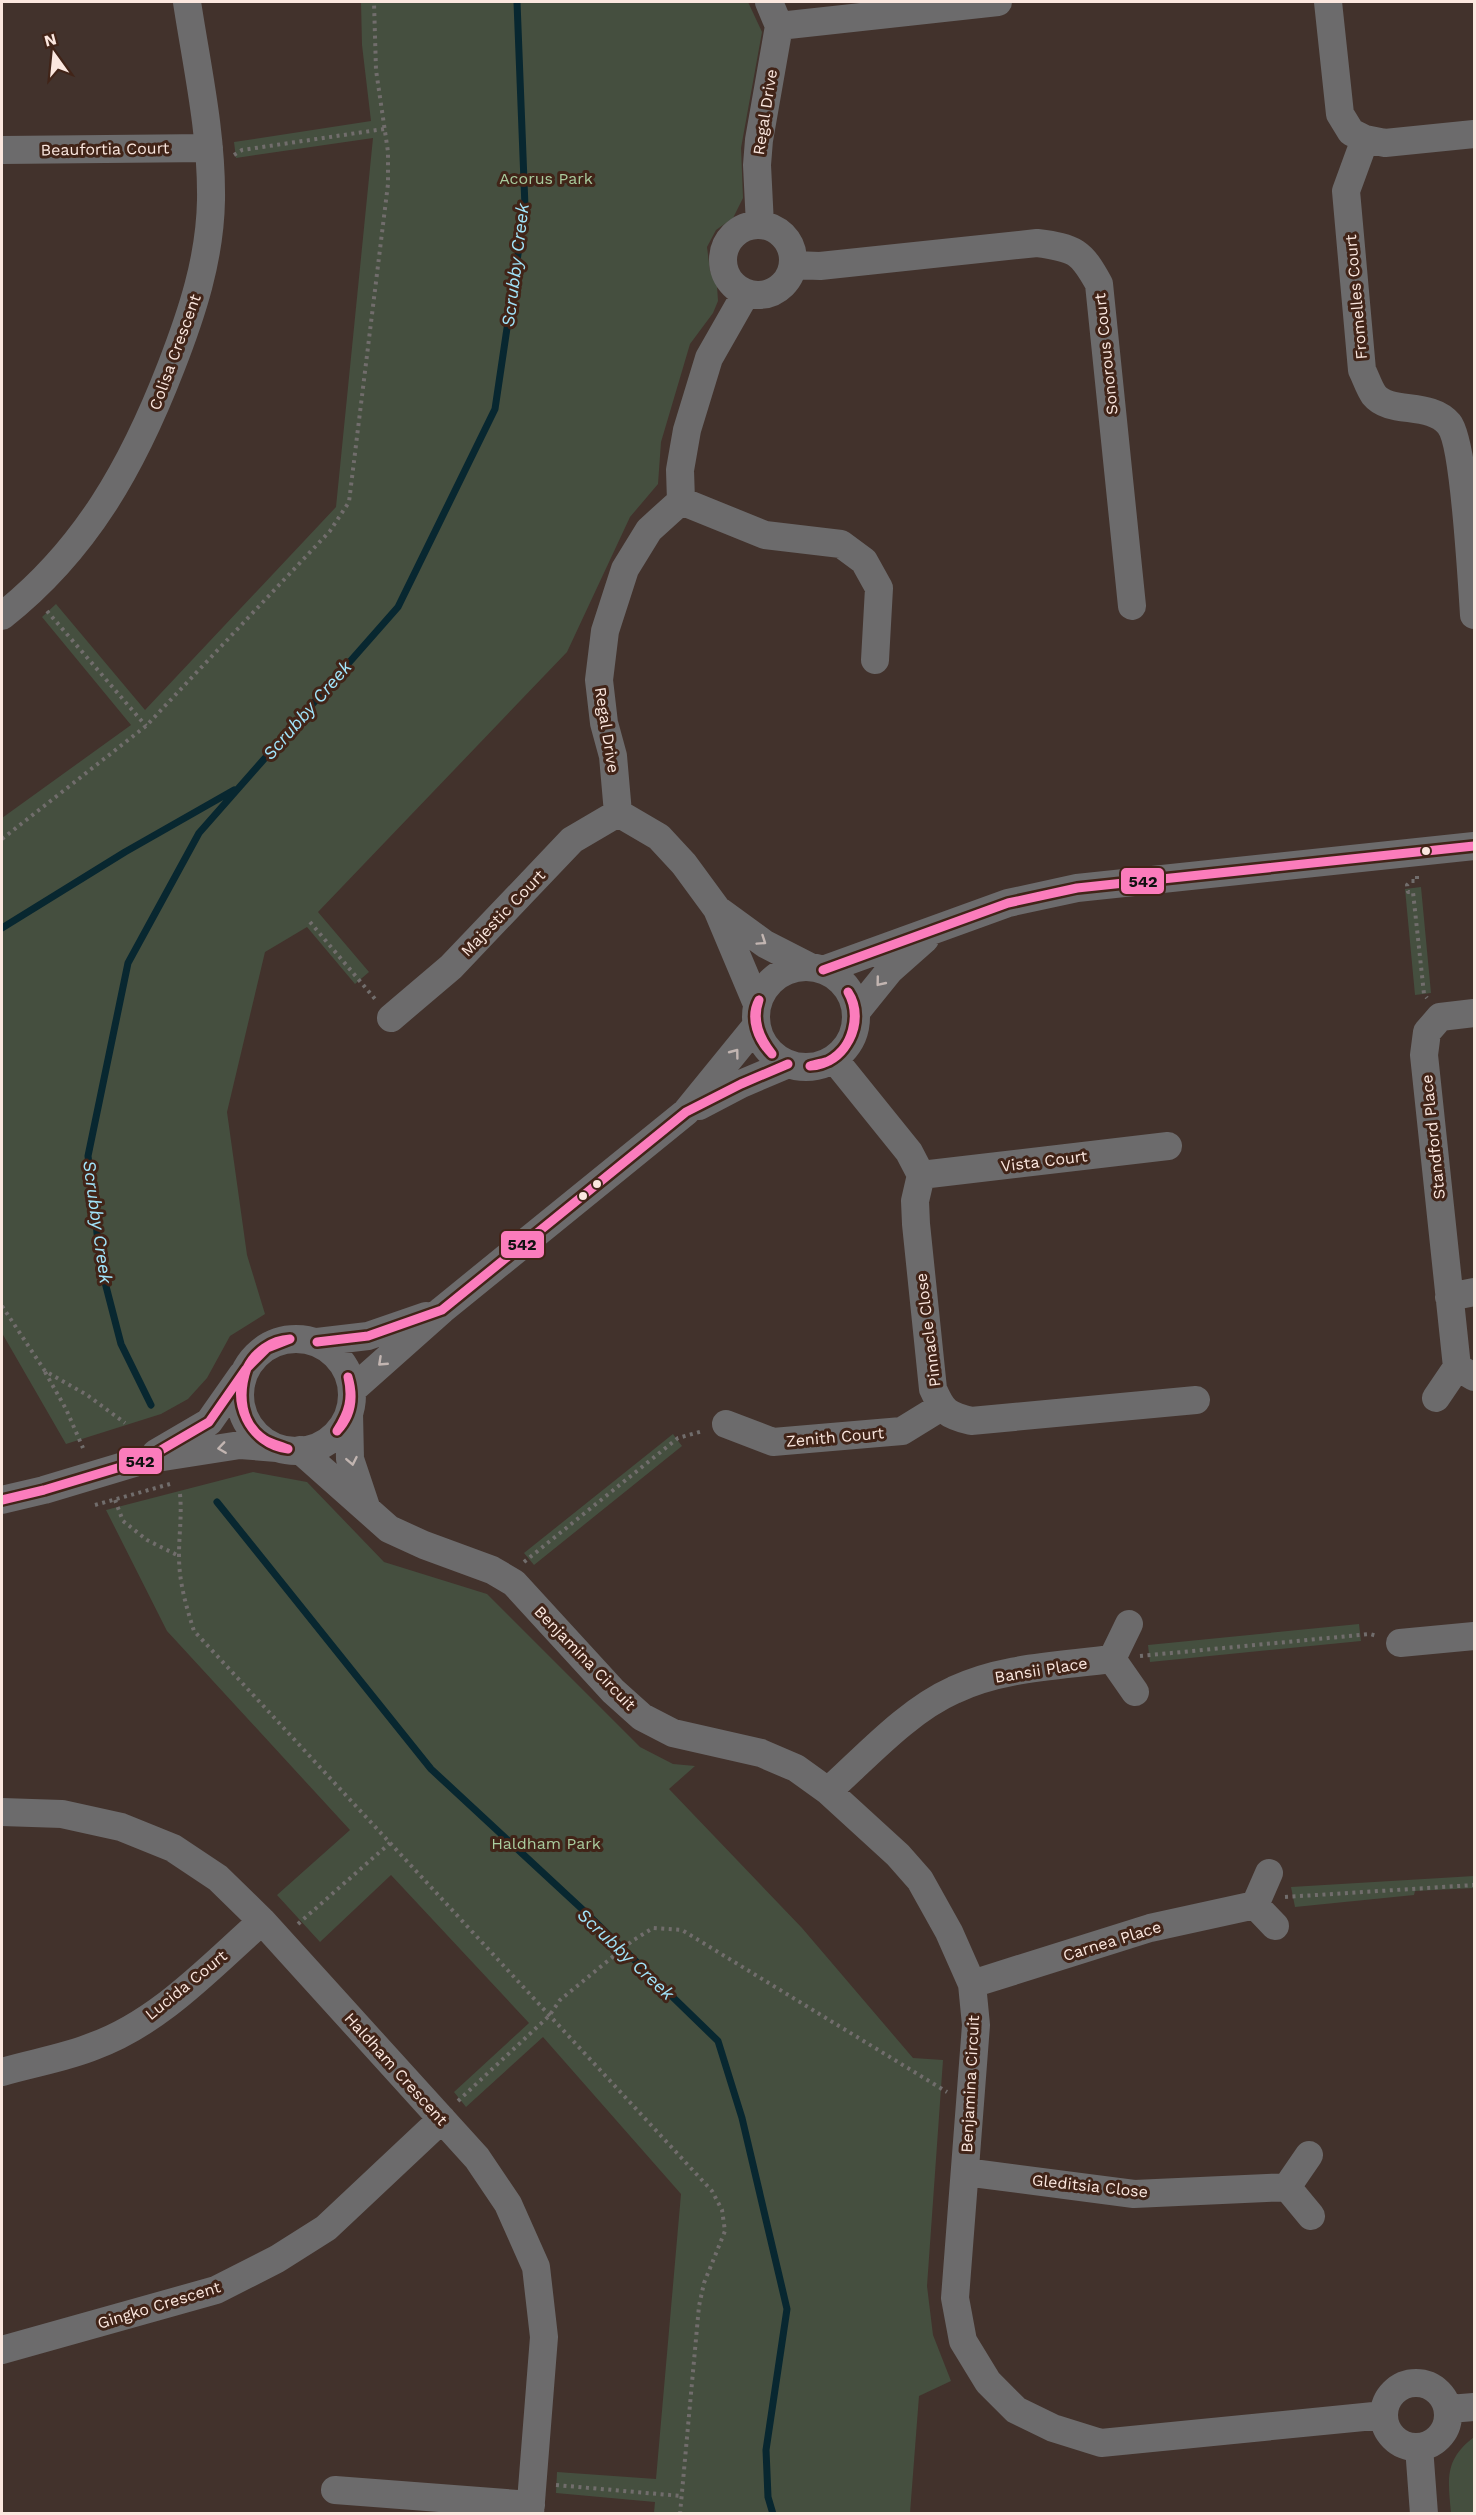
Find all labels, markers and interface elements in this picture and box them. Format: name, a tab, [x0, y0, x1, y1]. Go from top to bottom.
north arrow	[24, 24, 84, 84]
text: N	[42, 29, 58, 51]
street label: Regal Drive	[749, 68, 781, 156]
street label: Beaufortia Court	[41, 138, 170, 160]
park label: Acorus Park	[499, 169, 593, 188]
water label: Scrubby Creek	[497, 201, 533, 328]
street label: Fromelles Court	[1341, 233, 1371, 360]
street label: Colisa Crescent	[145, 291, 205, 413]
street label: Sonorous Court	[1090, 292, 1122, 416]
water label: Scrubby Creek	[258, 655, 357, 764]
street label: Regal Drive	[591, 686, 623, 774]
unlabelled marker	[1420, 845, 1432, 857]
street label: Majestic Court	[457, 866, 549, 960]
line badge: 542	[1120, 867, 1165, 895]
text: 542	[1128, 872, 1158, 891]
one-way arrow	[755, 934, 766, 945]
one-way arrow	[876, 975, 887, 986]
one-way arrow	[728, 1049, 739, 1060]
street label: Standford Place	[1417, 1074, 1449, 1200]
street label: Vista Court	[1000, 1146, 1089, 1176]
water label: Scrubby Creek	[79, 1159, 117, 1286]
unlabelled marker	[591, 1178, 603, 1190]
unlabelled marker	[577, 1190, 589, 1202]
line badge: 542	[500, 1230, 545, 1259]
text: 542	[507, 1235, 537, 1254]
street label: Pinnacle Close	[912, 1272, 944, 1388]
one-way arrow	[378, 1355, 388, 1366]
street label: Zenith Court	[785, 1423, 885, 1451]
one-way arrow	[217, 1442, 227, 1454]
line badge: 542	[118, 1447, 163, 1475]
text: 542	[125, 1452, 155, 1471]
one-way arrow	[345, 1456, 358, 1466]
street label: Benjamina Circuit	[530, 1602, 640, 1714]
street label: Bansii Place	[993, 1653, 1089, 1687]
park label: Haldham Park	[491, 1834, 601, 1853]
water label: Scrubby Creek	[573, 1904, 680, 2005]
street label: Carnea Place	[1061, 1917, 1163, 1965]
street label: Lucida Court	[141, 1946, 231, 2024]
street label: Haldham Crescent	[340, 2009, 452, 2129]
street label: Benjamina Circuit	[957, 2014, 983, 2153]
street label: Gleditsia Close	[1031, 2170, 1149, 2202]
street label: Gingko Crescent	[95, 2277, 223, 2333]

